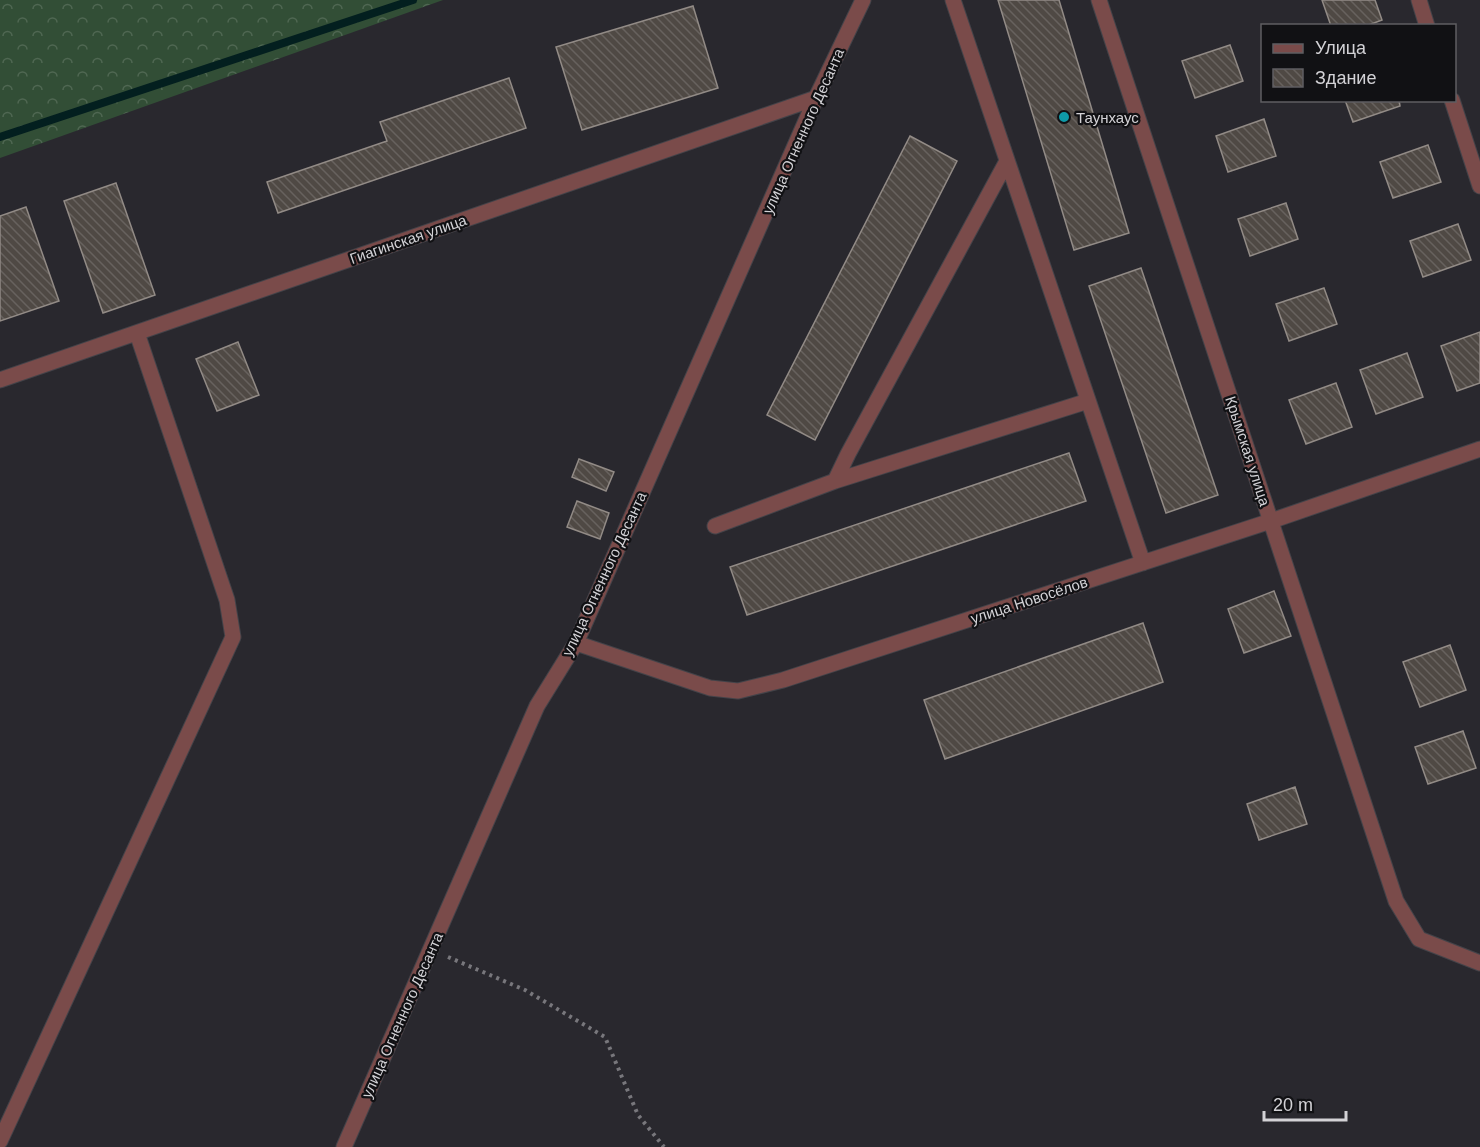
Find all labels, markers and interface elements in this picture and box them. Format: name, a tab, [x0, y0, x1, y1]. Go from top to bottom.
legend	[1261, 24, 1456, 102]
text: Улица	[1315, 38, 1367, 58]
street label: улица Огненного Десанта	[759, 45, 848, 216]
text: Здание	[1315, 68, 1376, 88]
place label: Таунхаус	[1076, 109, 1139, 126]
marker: Таунхаус	[1057, 110, 1071, 124]
street label: Гиагинская улица	[347, 211, 469, 267]
street label: Крымская улица	[1222, 394, 1274, 509]
street label: улица Огненного Десанта	[558, 489, 650, 659]
street label: улица Новосёлов	[968, 573, 1090, 627]
street label: улица Огненного Десанта	[358, 929, 447, 1100]
scale bar	[1264, 1084, 1346, 1122]
text: 20 m	[1273, 1095, 1313, 1115]

